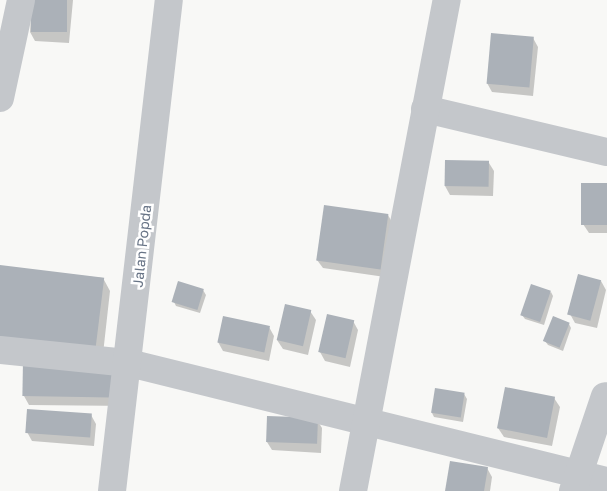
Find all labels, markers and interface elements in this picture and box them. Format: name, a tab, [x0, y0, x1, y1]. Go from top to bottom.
street label: Jalan Popda	[129, 204, 155, 288]

